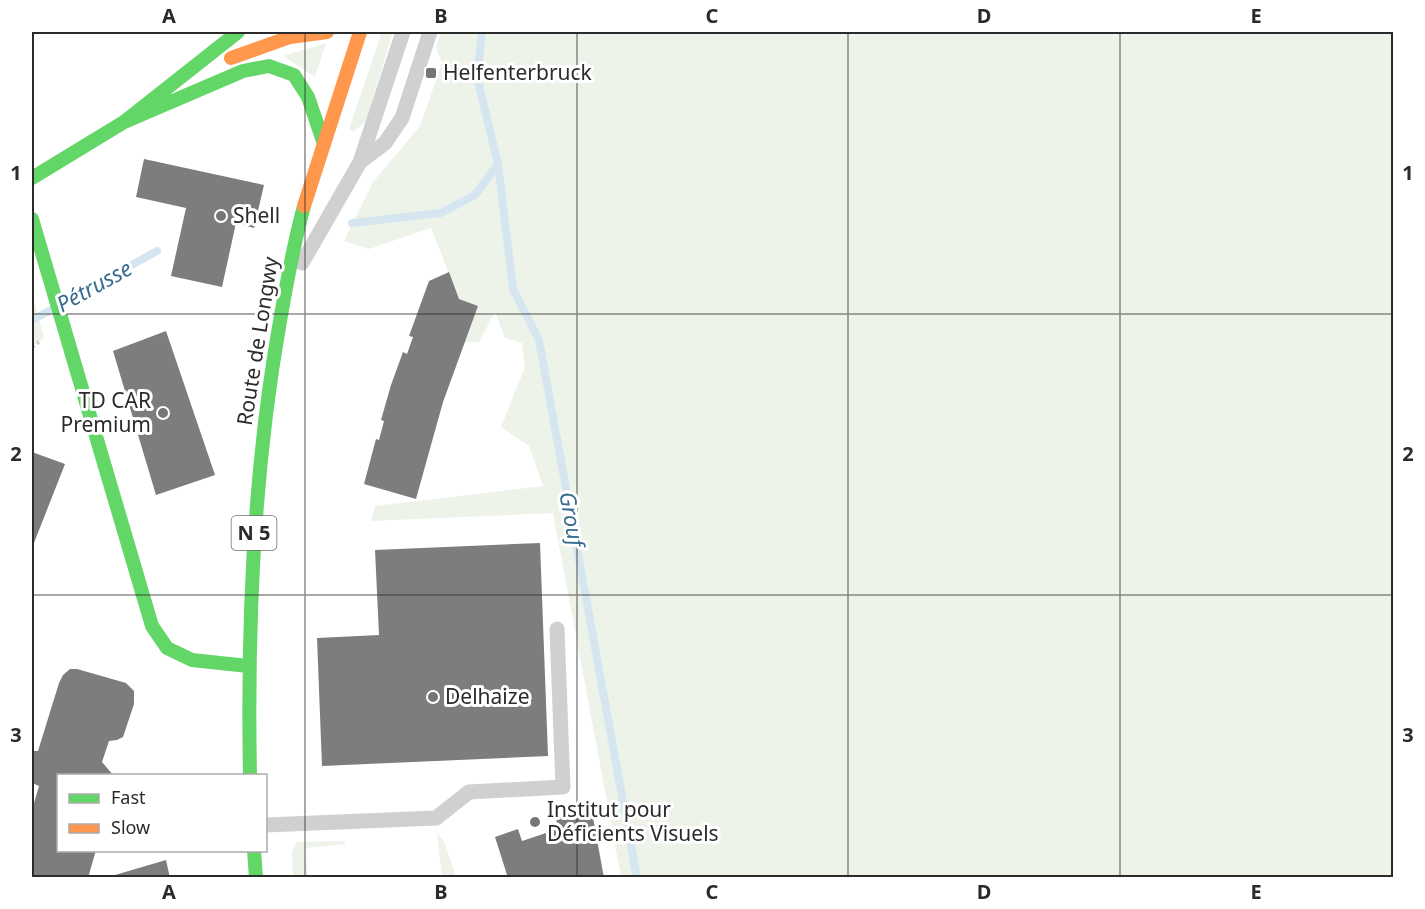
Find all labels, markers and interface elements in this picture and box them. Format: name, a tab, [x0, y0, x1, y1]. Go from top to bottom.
text: A	[162, 2, 176, 29]
text: B	[434, 2, 448, 29]
text: C	[706, 2, 719, 29]
text: D	[977, 2, 991, 29]
text: E	[1250, 2, 1262, 29]
place label: Helfenterbruck	[443, 58, 593, 86]
marker: Helfenterbruck	[424, 66, 438, 80]
text: 1	[10, 159, 22, 186]
text: 1	[1402, 159, 1414, 186]
place label: Shell	[233, 201, 280, 229]
marker: Shell	[214, 209, 228, 223]
water label: Pétrusse	[50, 252, 137, 318]
street label: Route de Longwy	[230, 254, 284, 427]
place label: TD CAR Premium	[61, 386, 151, 438]
marker: TD CAR Premium	[156, 406, 170, 420]
text: 2	[10, 440, 22, 467]
text: 2	[1402, 440, 1414, 467]
water label: Grouf	[553, 489, 593, 552]
road number: N 5	[232, 516, 276, 550]
place label: Delhaize	[445, 682, 529, 710]
marker: Delhaize	[426, 690, 440, 704]
text: 3	[10, 721, 22, 748]
text: 3	[1402, 721, 1414, 748]
legend	[57, 774, 267, 852]
text: Fast	[111, 785, 146, 809]
place label: Institut pour Déficients Visuels	[547, 795, 719, 847]
text: Slow	[111, 815, 150, 839]
marker: Institut pour Déficients Visuels	[528, 815, 542, 829]
text: A	[162, 878, 176, 905]
text: B	[434, 878, 448, 905]
text: C	[706, 878, 719, 905]
text: D	[977, 878, 991, 905]
text: E	[1250, 878, 1262, 905]

